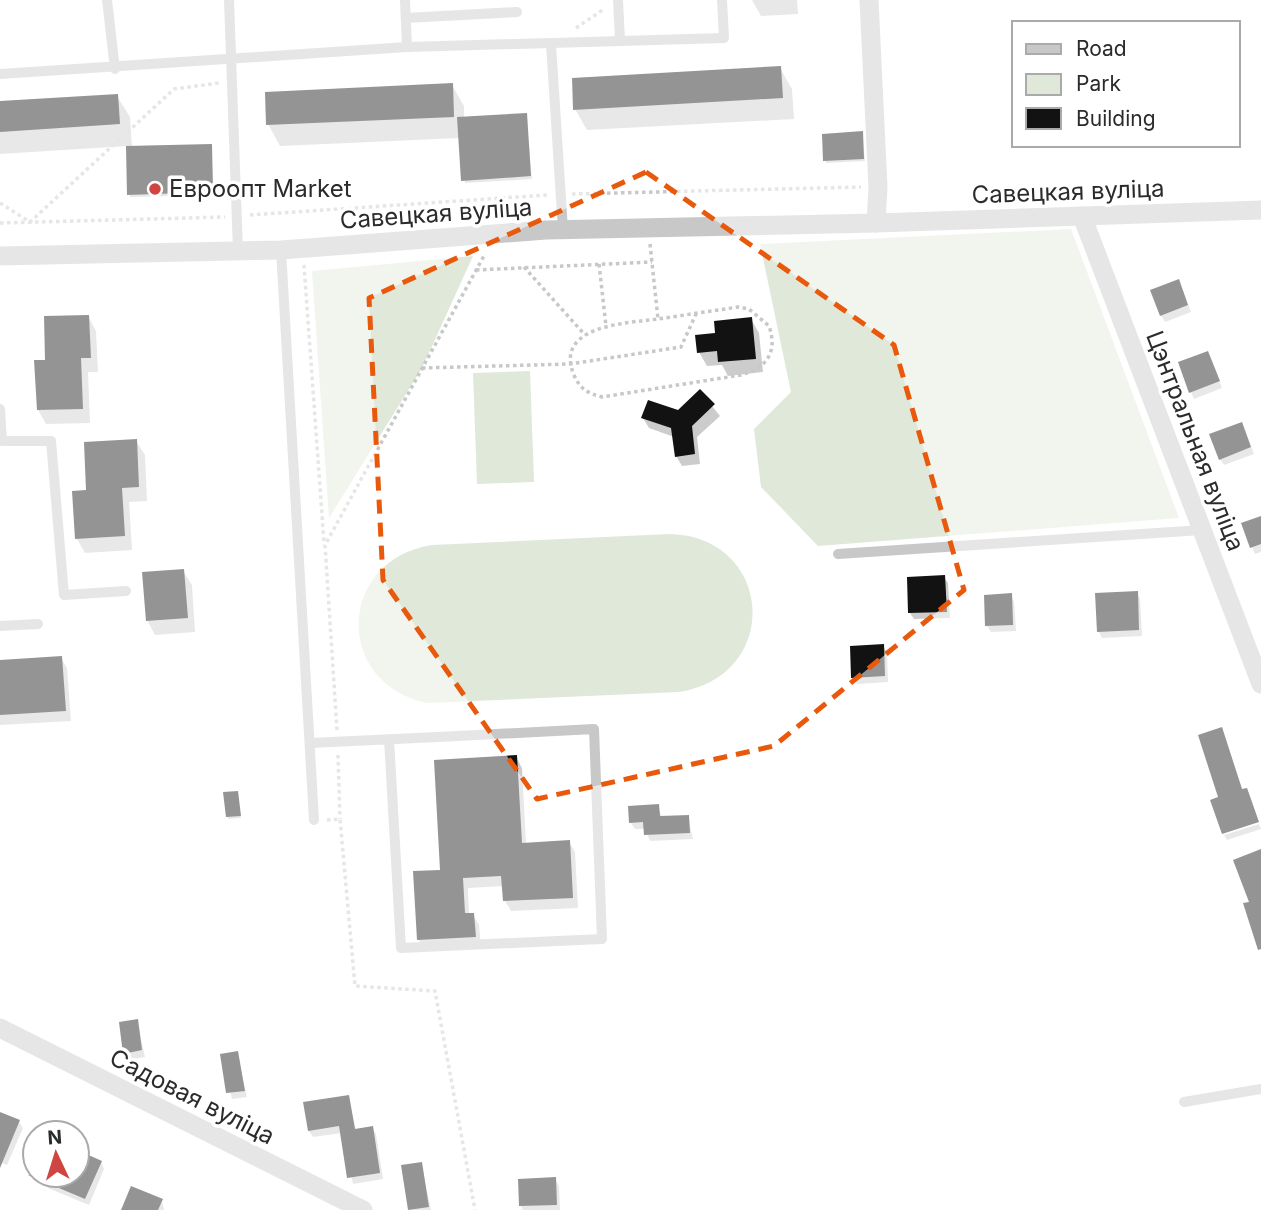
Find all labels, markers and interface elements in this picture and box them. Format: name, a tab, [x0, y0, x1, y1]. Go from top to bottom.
legend	[1012, 21, 1240, 147]
text: Road	[1076, 36, 1127, 61]
text: Park	[1076, 71, 1121, 96]
text: Building	[1076, 106, 1156, 131]
place label: Евроопт Market	[169, 174, 352, 203]
street label: Савецкая вуліца	[971, 174, 1165, 209]
marker: Евроопт Market	[147, 181, 163, 197]
street label: Савецкая вуліца	[339, 192, 533, 235]
street label: Цэнтральная вуліца	[1140, 327, 1251, 555]
street label: Садовая вуліца	[105, 1043, 279, 1151]
north arrow	[21, 1119, 91, 1189]
text: N	[47, 1126, 63, 1150]

